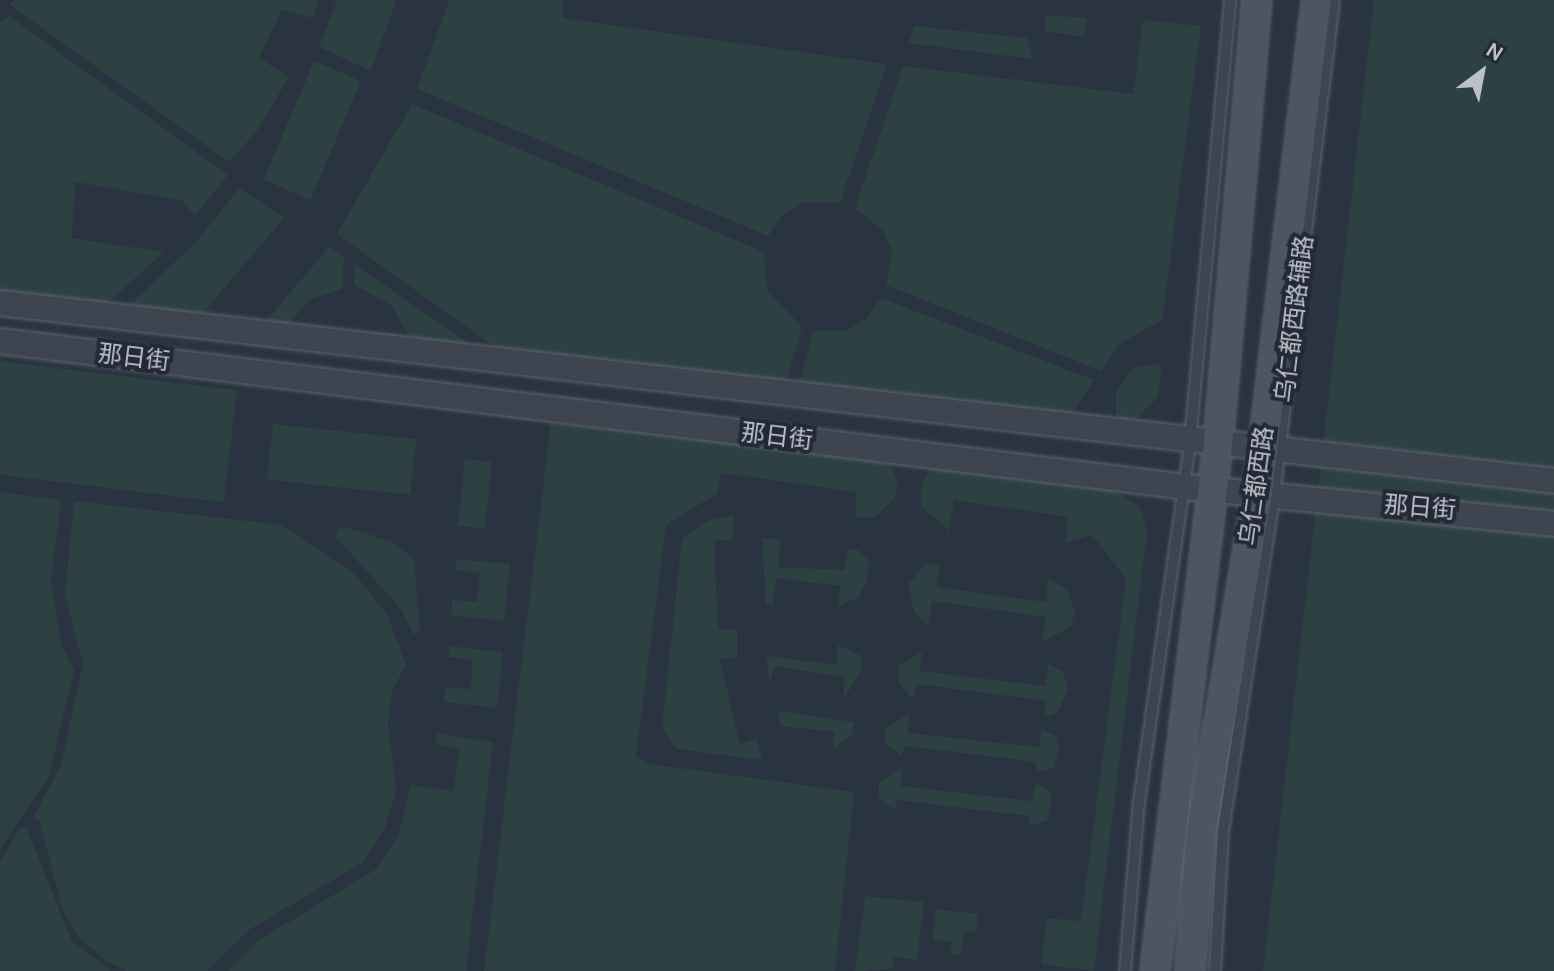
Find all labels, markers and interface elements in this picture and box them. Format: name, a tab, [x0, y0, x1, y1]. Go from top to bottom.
north arrow	[1442, 32, 1522, 112]
text: N	[1481, 36, 1508, 67]
street label: 乌仁都西路辅路	[1270, 234, 1320, 404]
street label: 那日街	[97, 339, 171, 377]
street label: 那日街	[740, 418, 814, 456]
street label: 乌仁都西路	[1234, 425, 1280, 547]
street label: 那日街	[1383, 491, 1457, 525]

